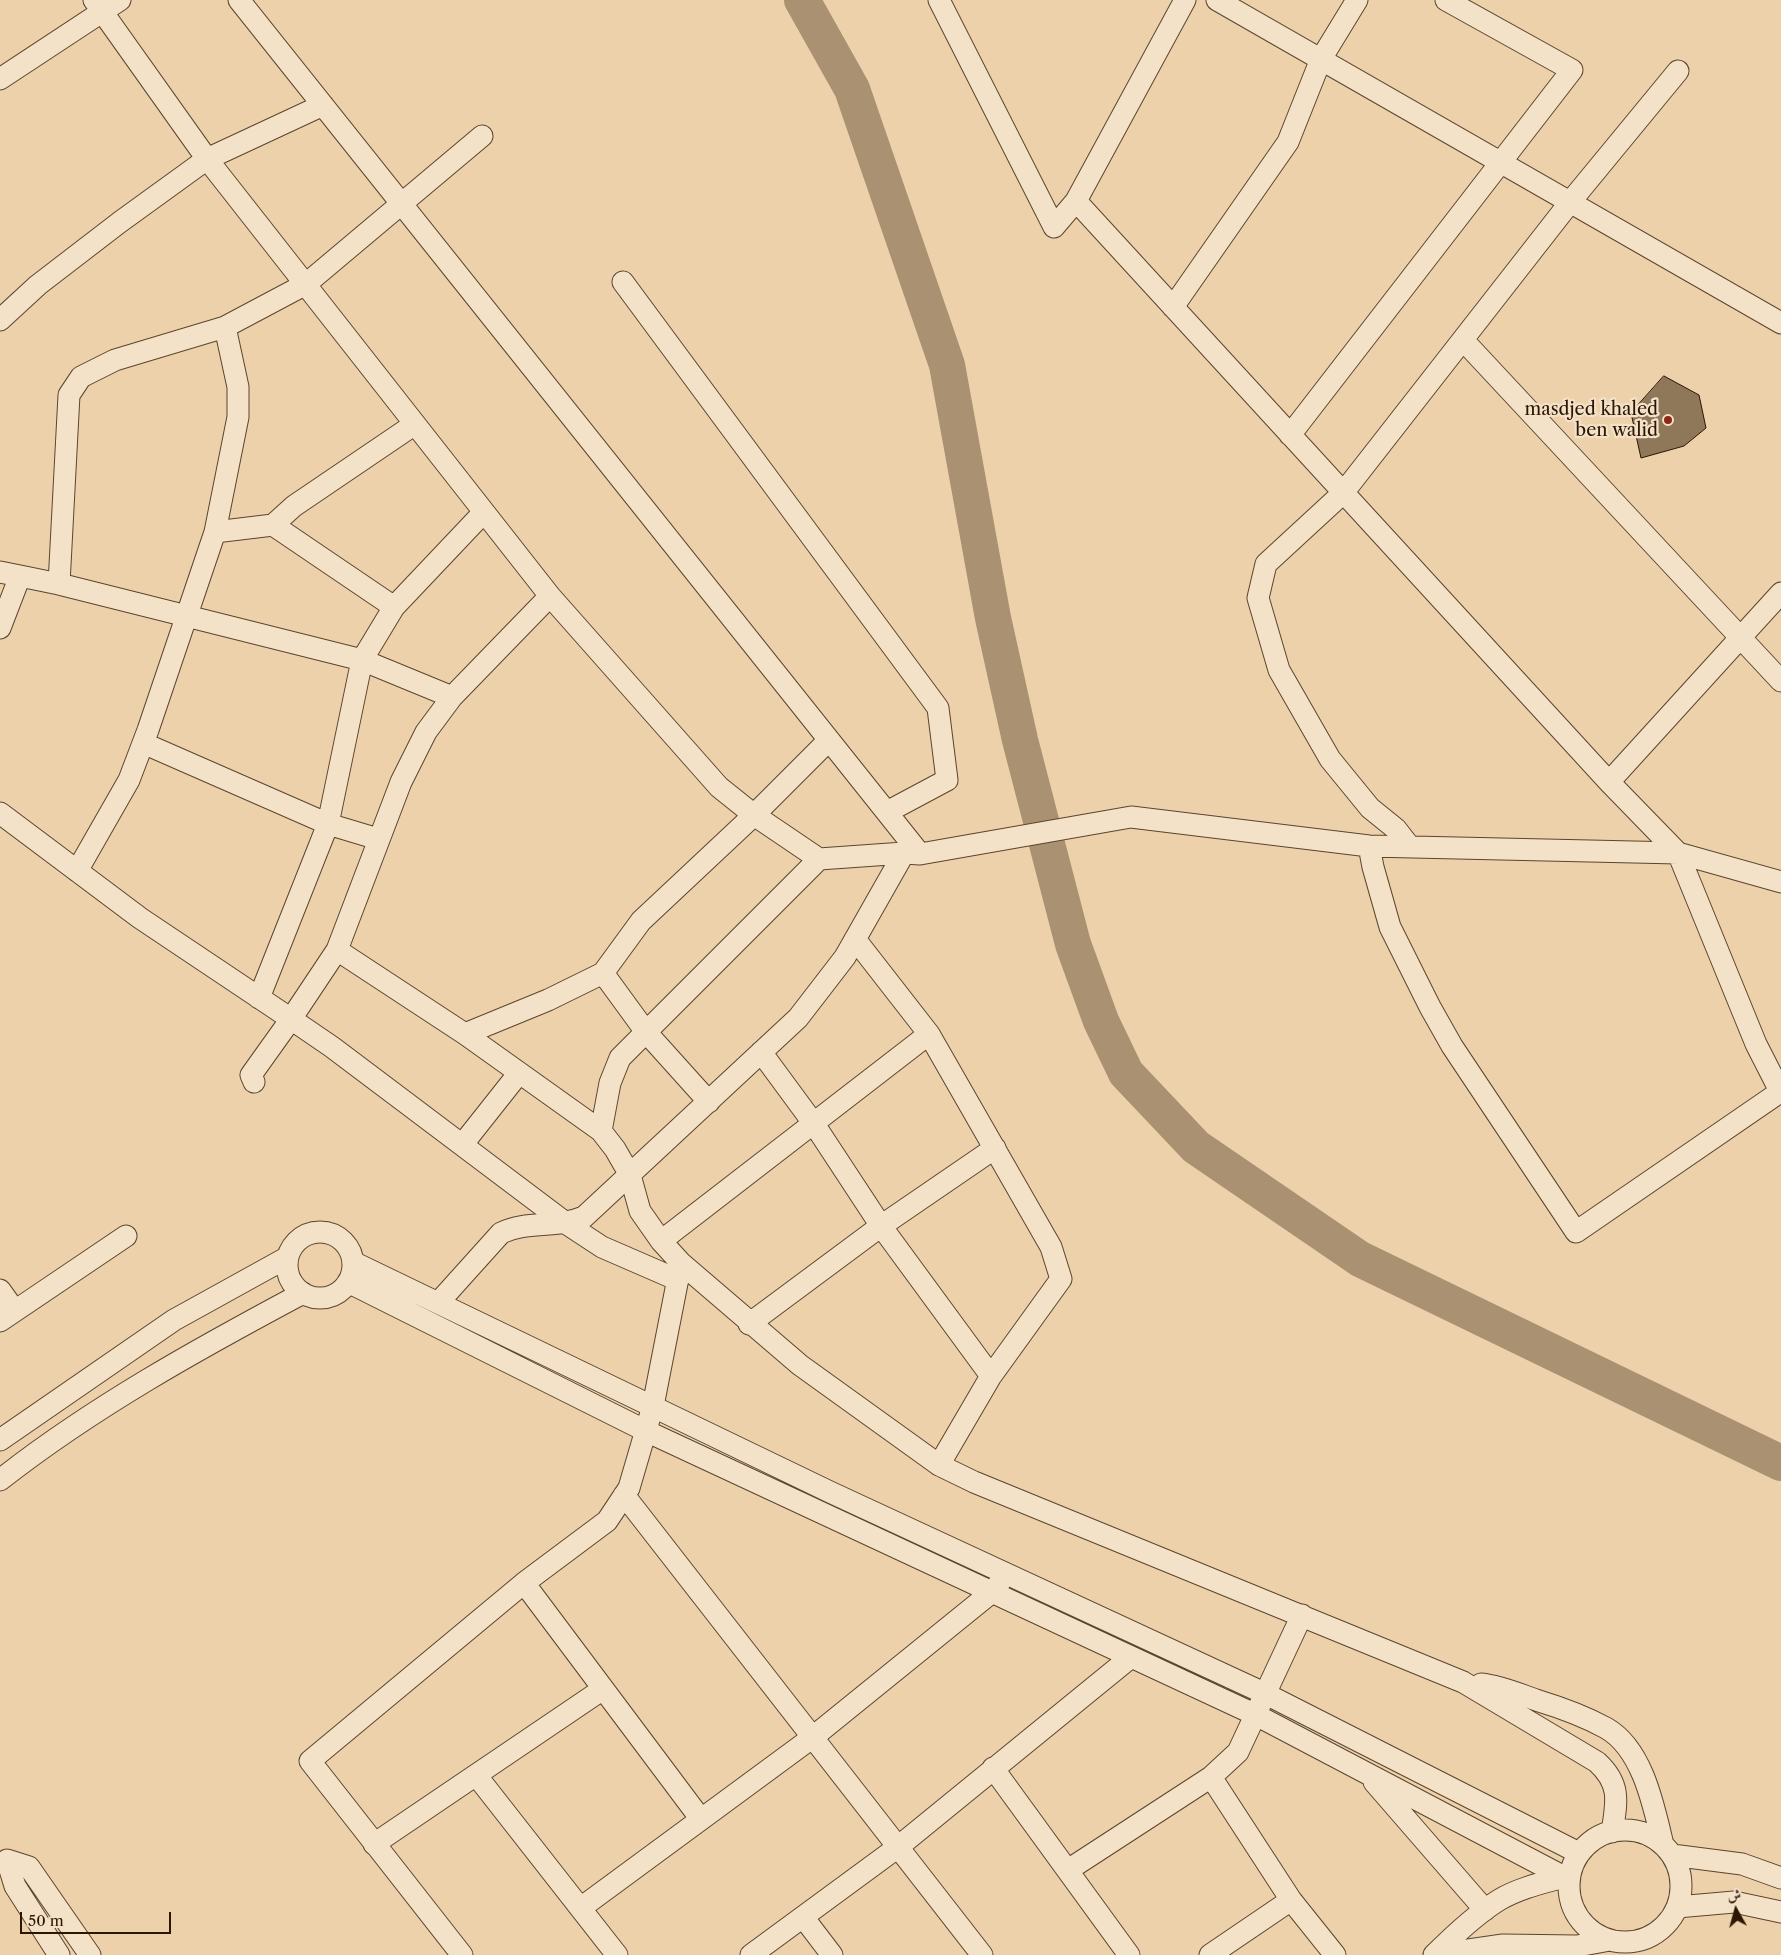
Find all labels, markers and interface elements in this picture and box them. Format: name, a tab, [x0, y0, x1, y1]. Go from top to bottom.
place label: masdjed khaled ben walid	[1524, 399, 1658, 442]
marker: masdjed khaled ben walid	[1662, 414, 1674, 426]
north arrow	[1711, 1885, 1761, 1935]
text: ش	[1726, 1885, 1742, 1905]
scale bar	[22, 1902, 174, 1934]
text: 50 m	[28, 1911, 64, 1930]

